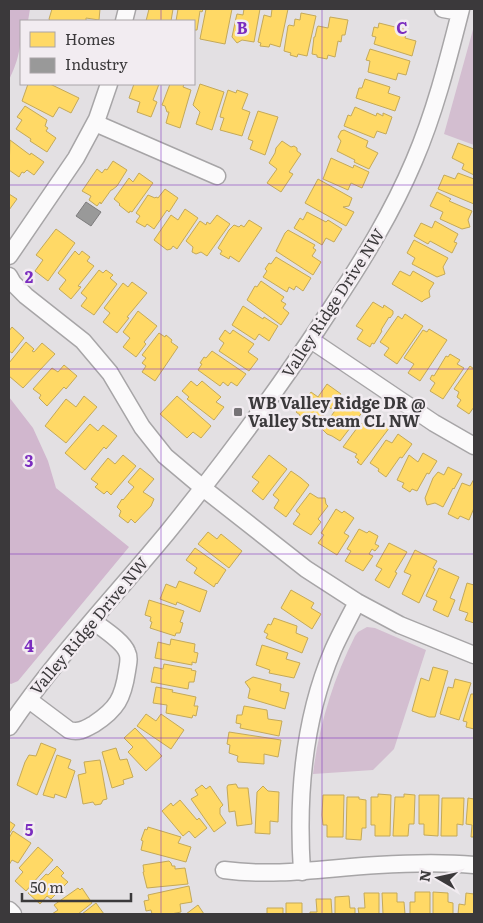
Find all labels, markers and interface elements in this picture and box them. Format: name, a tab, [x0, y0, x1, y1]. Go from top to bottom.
text: B	[236, 15, 248, 39]
text: C	[396, 15, 408, 39]
legend	[20, 20, 195, 85]
text: Homes	[65, 27, 115, 50]
text: Industry	[65, 52, 128, 75]
street label: Valley Ridge Drive NW	[275, 223, 390, 382]
text: 2	[25, 264, 34, 288]
place label: WB Valley Ridge DR @ Valley Stream CL NW	[248, 390, 426, 432]
marker: WB Valley Ridge DR @ Valley Stream CL NW	[232, 406, 244, 418]
text: 3	[25, 448, 34, 472]
street label: Valley Ridge Drive NW	[23, 551, 153, 699]
text: 4	[24, 633, 34, 657]
text: 5	[25, 817, 34, 841]
north arrow	[413, 853, 463, 903]
text: N	[413, 868, 435, 883]
scale bar	[22, 870, 131, 902]
text: 50 m	[30, 875, 64, 898]

